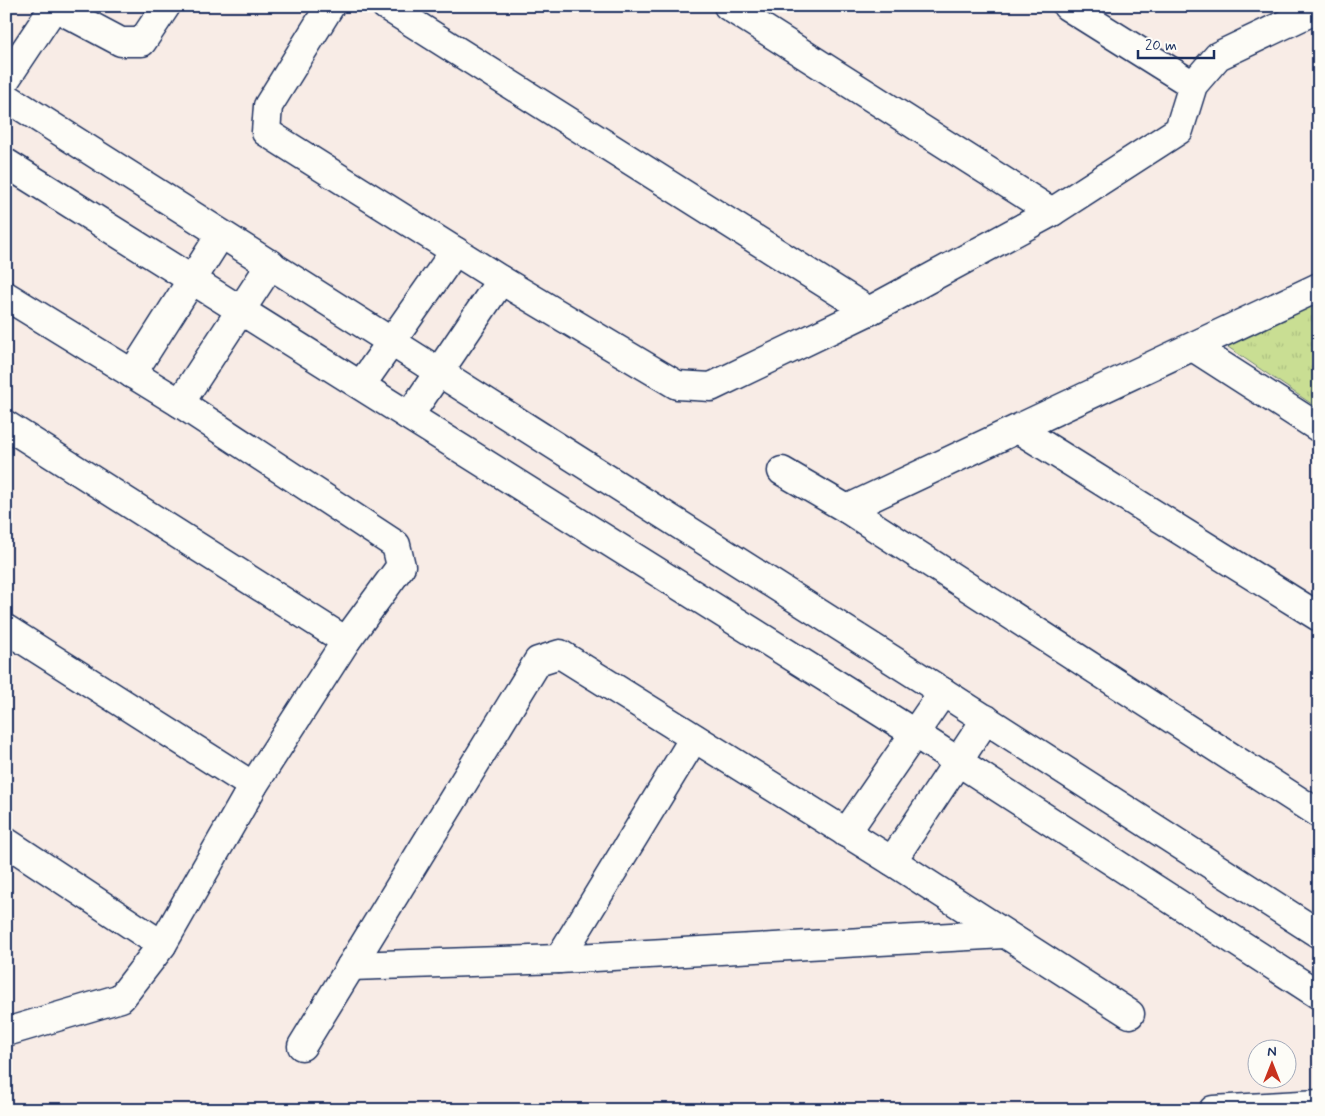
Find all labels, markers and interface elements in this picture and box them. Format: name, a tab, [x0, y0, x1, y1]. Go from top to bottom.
scale bar	[1138, 28, 1214, 60]
text: 20 m	[1145, 36, 1177, 56]
north arrow	[1248, 1038, 1298, 1088]
text: N	[1267, 1043, 1277, 1061]

